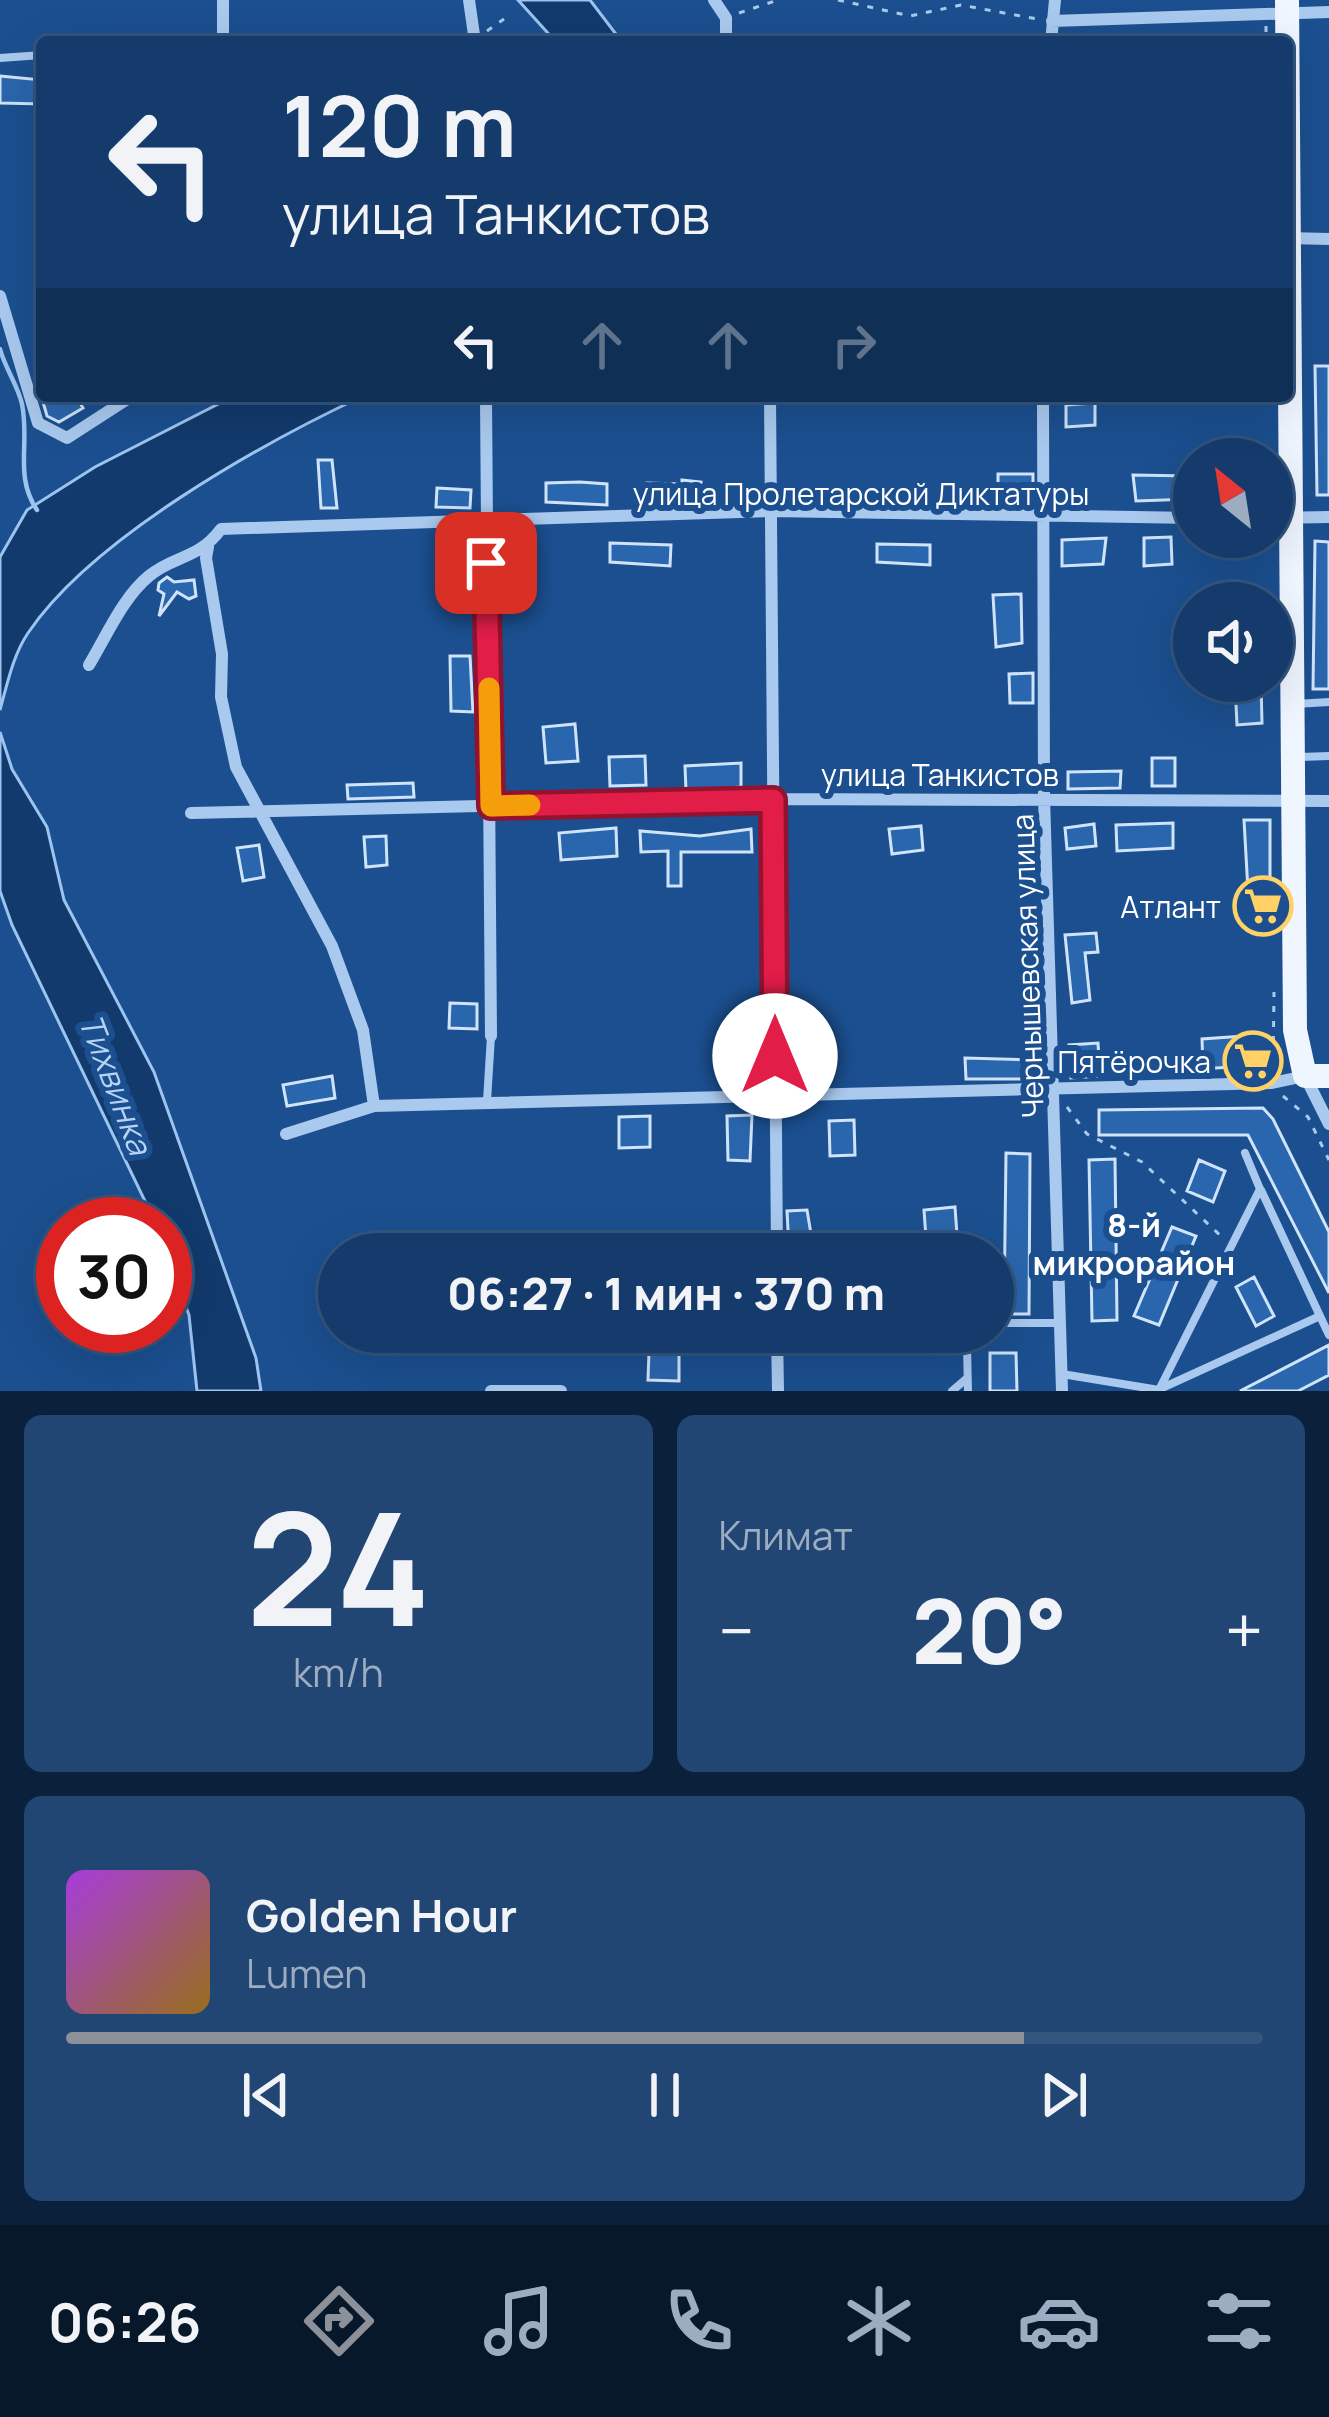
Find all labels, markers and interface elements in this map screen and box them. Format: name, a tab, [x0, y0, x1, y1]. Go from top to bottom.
text: 120 m	[282, 67, 516, 182]
icon: left	[84, 84, 240, 240]
text: улица Танкистов	[282, 176, 710, 250]
icon: left	[443, 312, 509, 378]
icon: ahead	[569, 312, 635, 378]
icon: ahead	[695, 312, 761, 378]
icon: right	[821, 312, 887, 378]
north arrow	[1173, 438, 1293, 558]
map controls	[1173, 438, 1293, 702]
street label: улица Пролетарской Диктатуры	[633, 473, 1089, 514]
pin	[435, 512, 537, 614]
icon: arrive	[453, 530, 519, 596]
button: sound	[1173, 582, 1293, 702]
street label: улица Танкистов	[821, 754, 1059, 795]
street label: Чернышевская улица	[1001, 813, 1053, 1119]
supermarket icon: Атлант	[1232, 875, 1294, 937]
place label: Атлант	[1120, 886, 1221, 927]
position arrow	[712, 993, 838, 1119]
water label: Тихвинка	[69, 1008, 164, 1162]
supermarket icon: Пятёрочка	[1222, 1030, 1284, 1092]
place label: Пятёрочка	[1058, 1041, 1211, 1082]
speed limit sign: 30	[36, 1197, 192, 1353]
district label: 8-й микрорайон	[1033, 1202, 1235, 1285]
text: 06:27 · 1 мин · 370 m	[447, 1262, 885, 1324]
text: 24	[246, 1460, 431, 1673]
text: Климат	[719, 1508, 853, 1562]
text: 20°	[912, 1568, 1067, 1691]
text: −	[719, 1585, 754, 1675]
text: +	[1225, 1585, 1263, 1675]
text: km/h	[293, 1645, 384, 1699]
text: Golden Hour	[246, 1884, 517, 1946]
text: Lumen	[246, 1946, 367, 2000]
icon: previous	[233, 2062, 299, 2128]
icon: pause	[632, 2062, 698, 2128]
icon: next	[1031, 2062, 1097, 2128]
icon: directions	[297, 2279, 381, 2363]
icon: music	[477, 2279, 561, 2363]
icon: phone	[657, 2279, 741, 2363]
icon: climate	[837, 2279, 921, 2363]
icon: car	[1017, 2279, 1101, 2363]
icon: filters	[1197, 2279, 1281, 2363]
text: 06:26	[48, 2284, 201, 2358]

